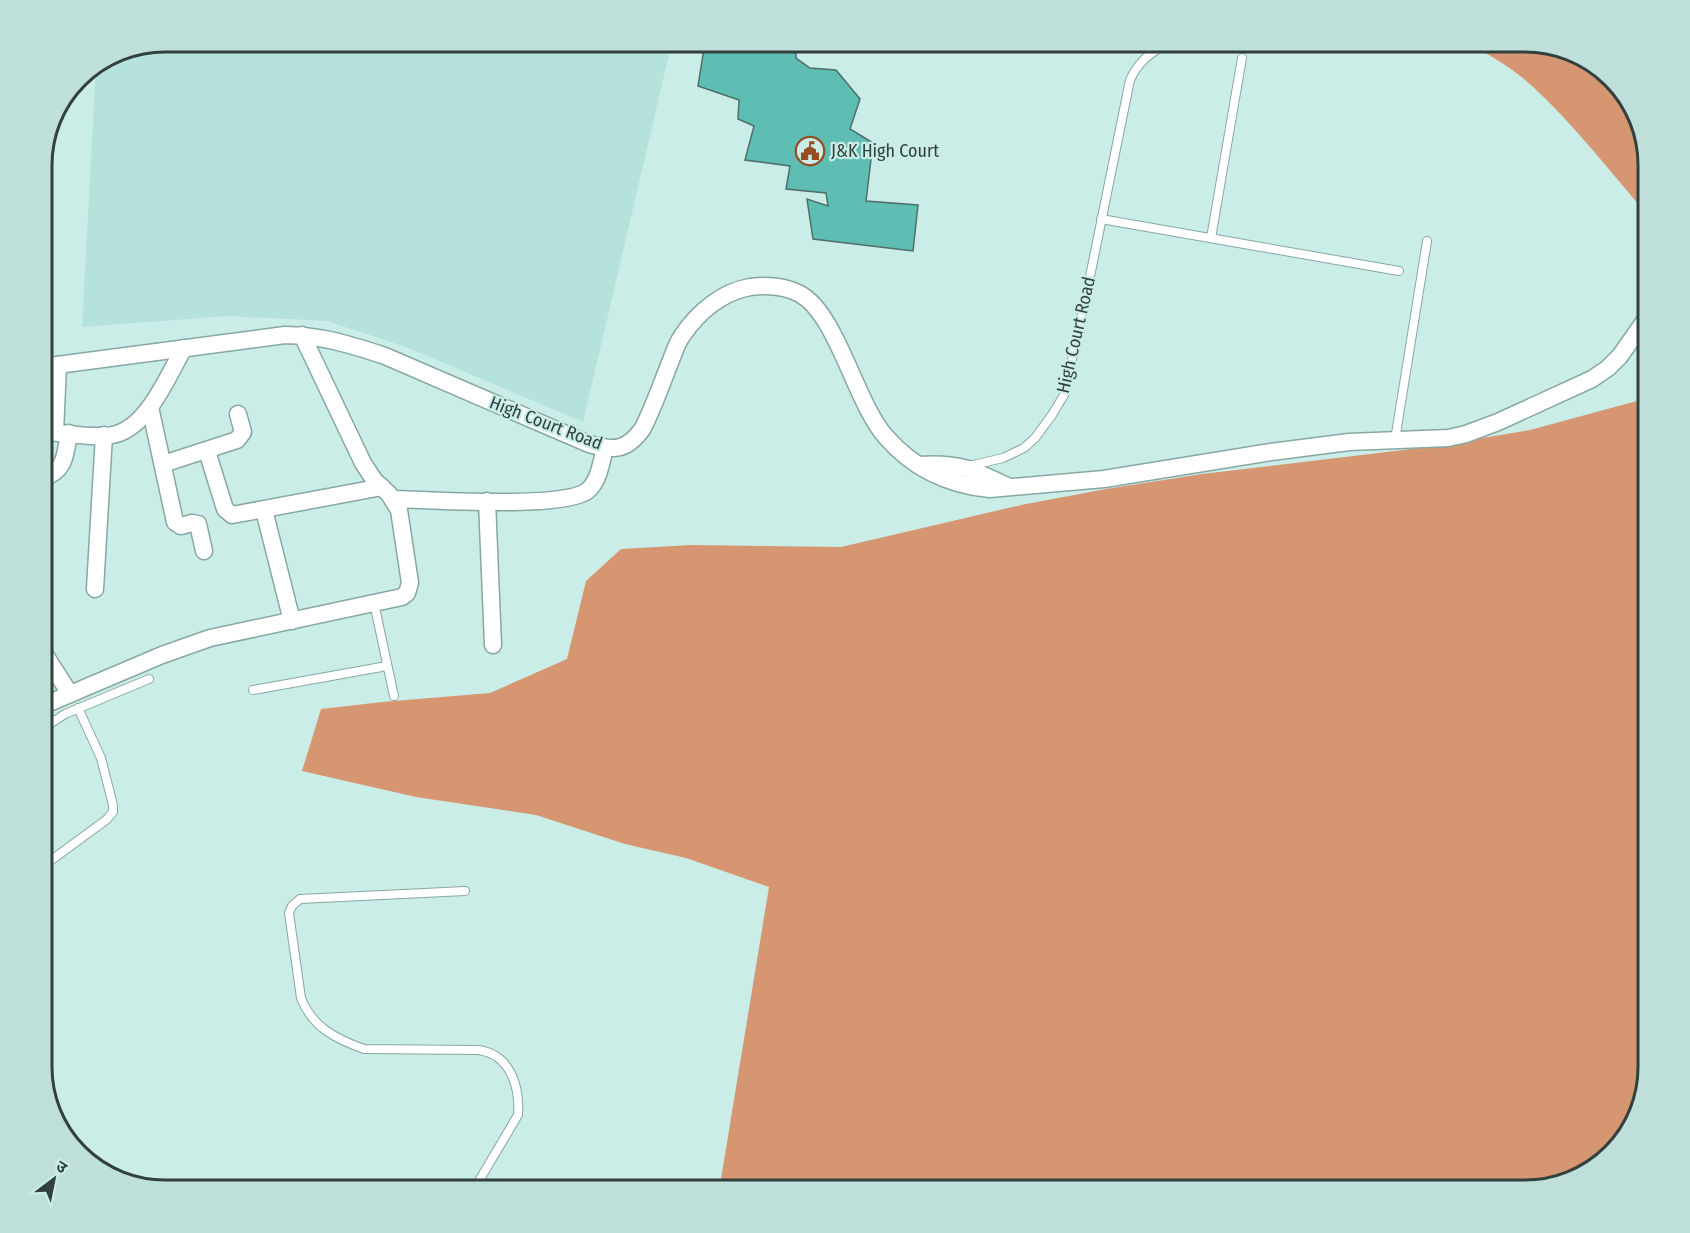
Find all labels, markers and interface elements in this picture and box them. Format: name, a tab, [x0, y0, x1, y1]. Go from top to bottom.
public building icon: J&K High Court	[794, 135, 826, 167]
place label: J&K High Court	[831, 140, 939, 162]
street label: High Court Road	[1052, 275, 1100, 395]
street label: High Court Road	[487, 391, 605, 455]
north arrow	[24, 1149, 84, 1209]
text: उ	[53, 1156, 71, 1178]

